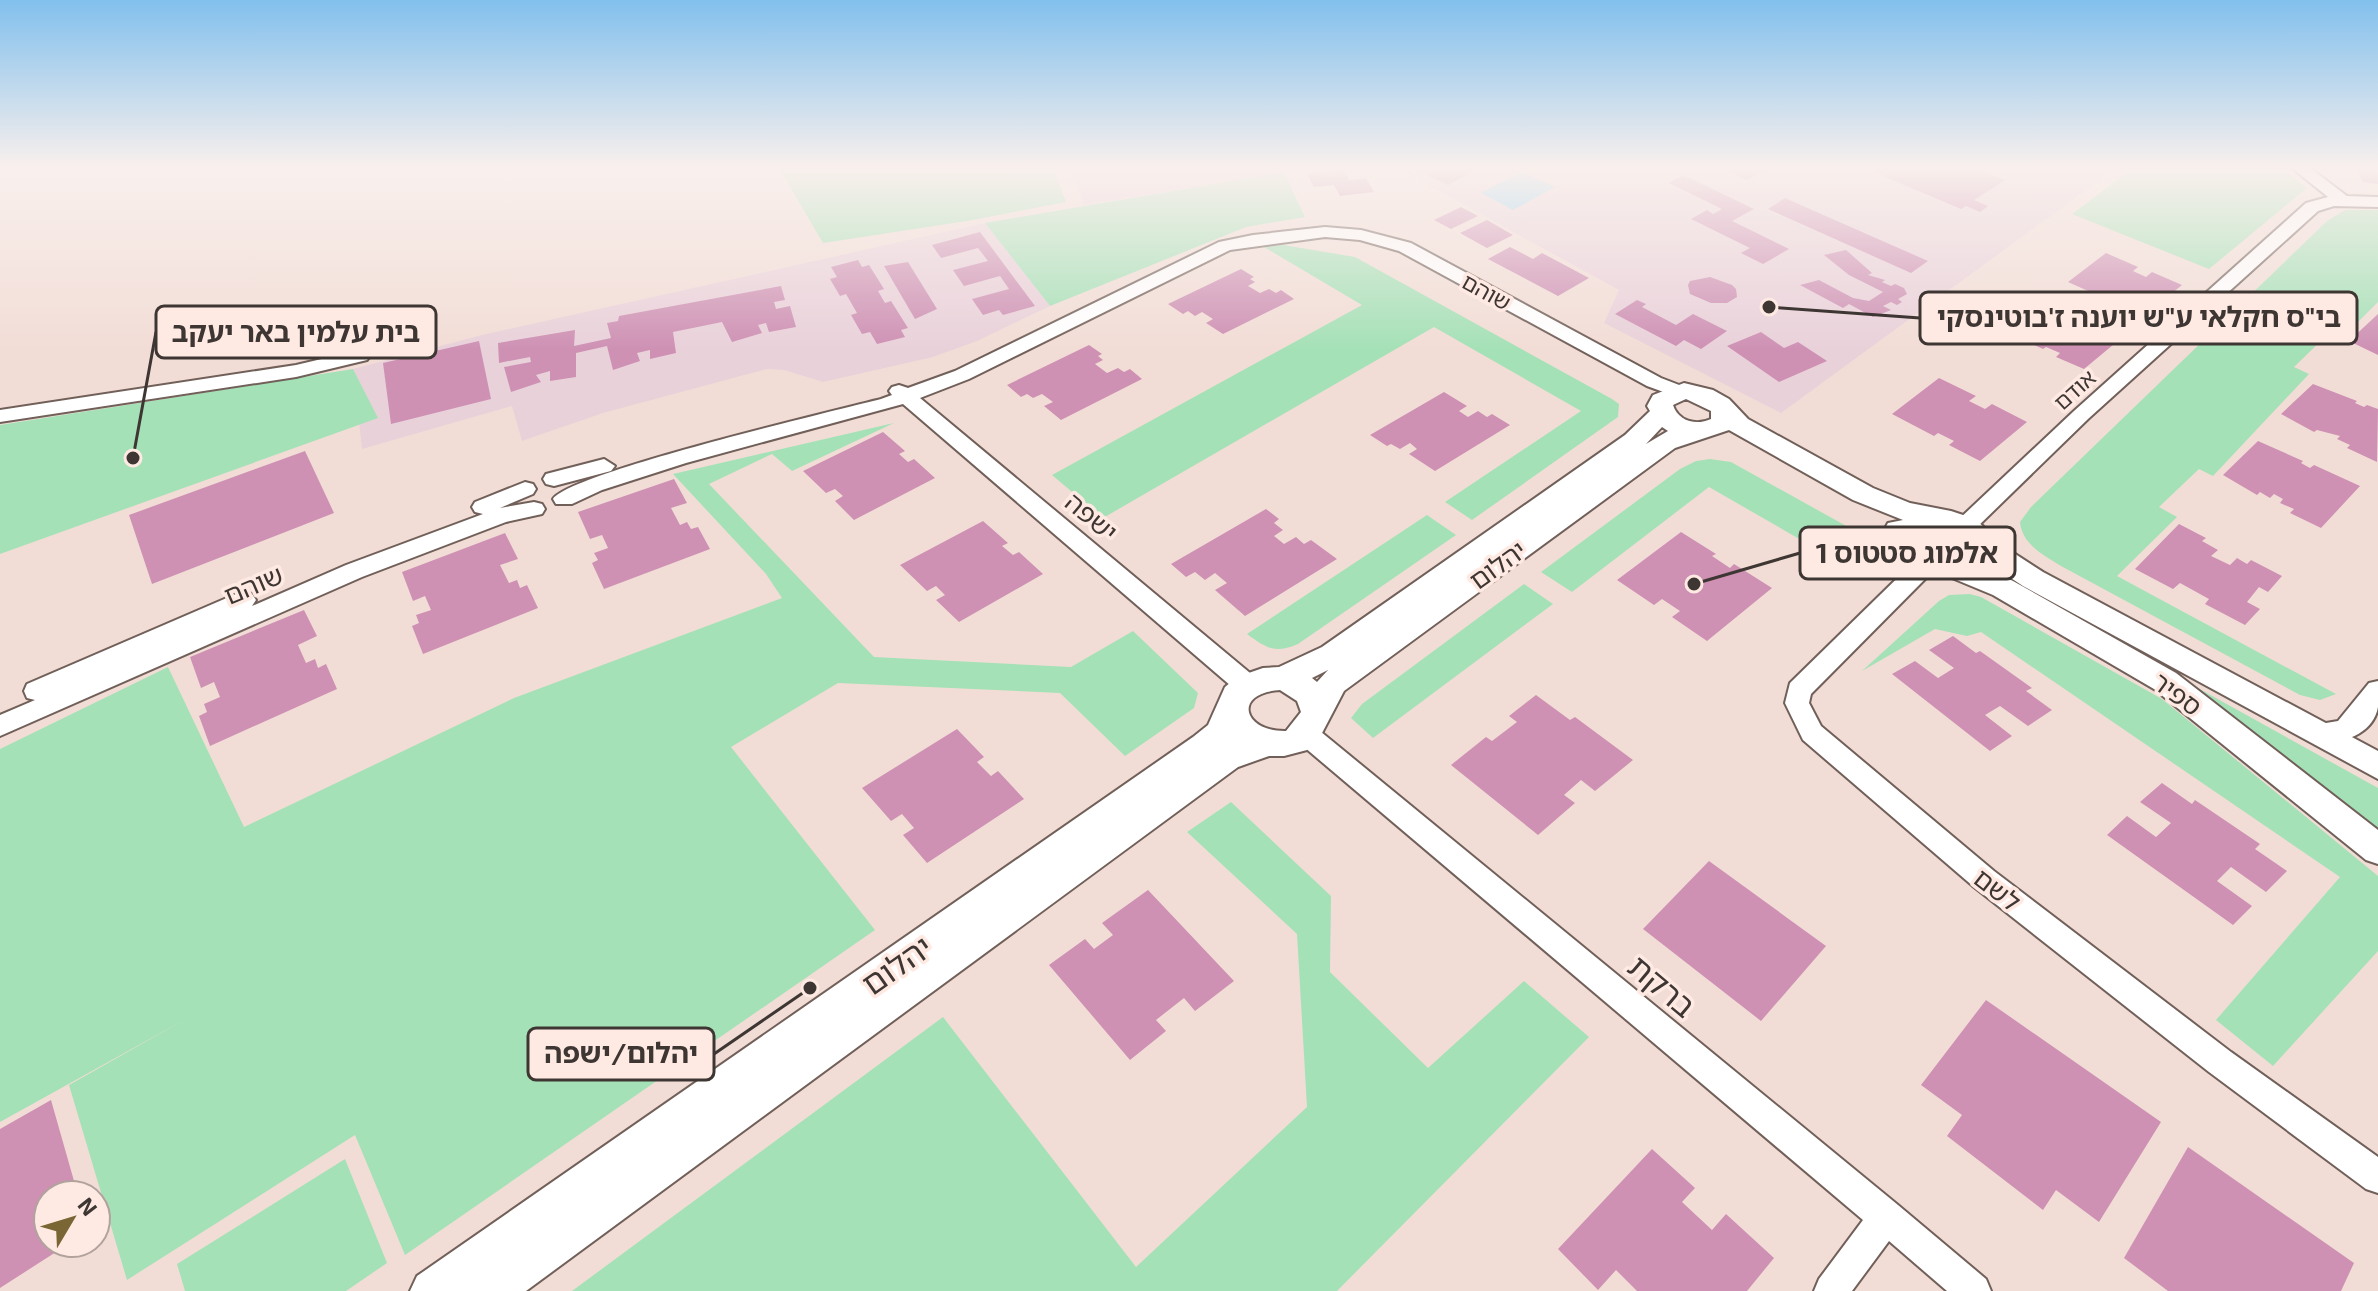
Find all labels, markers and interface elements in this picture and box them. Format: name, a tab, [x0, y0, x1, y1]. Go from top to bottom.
street label: שוהם	[1458, 267, 1516, 315]
callout: בי"ס חקלאי ע"ש יוענה ז'בוטינסקי	[1920, 292, 2357, 344]
text: בי"ס חקלאי ע"ש יוענה ז'בוטינסקי	[1937, 299, 2341, 333]
callout: בית עלמין באר יעקב	[156, 306, 436, 358]
text: בית עלמין באר יעקב	[172, 314, 420, 348]
street label: אודם	[2048, 364, 2100, 414]
street label: ישפה	[1060, 485, 1124, 547]
callout: אלמוג סטטוס 1	[1800, 527, 2015, 579]
street label: יהלום	[1463, 533, 1531, 595]
text: אלמוג סטטוס 1	[1816, 535, 1998, 569]
street label: שוהם	[219, 558, 287, 610]
street label: ספיר	[2148, 665, 2208, 721]
street label: לשם	[1969, 861, 2027, 917]
street label: יהלום	[854, 926, 938, 1002]
street label: ברקת	[1622, 946, 1704, 1024]
callout: יהלום/ישפה	[528, 1028, 714, 1080]
text: יהלום/ישפה	[544, 1035, 698, 1069]
north arrow	[32, 1179, 112, 1259]
text: N	[73, 1192, 104, 1220]

